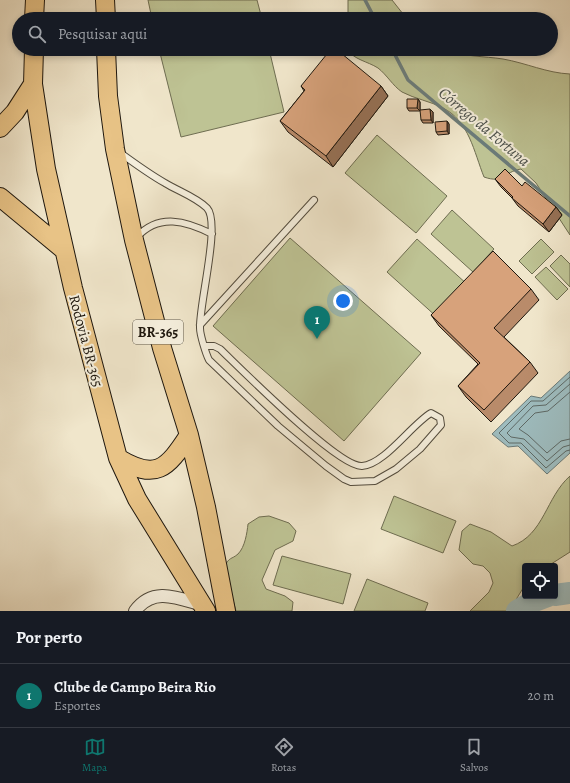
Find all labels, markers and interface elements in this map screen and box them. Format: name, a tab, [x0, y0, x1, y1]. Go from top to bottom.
search box	[12, 12, 558, 56]
icon: search	[26, 23, 48, 45]
text: Pesquisar aqui	[58, 24, 147, 44]
water label: Córrego da Fortuna	[434, 82, 535, 172]
your location	[333, 291, 353, 311]
street label: Rodovia BR-365	[64, 293, 108, 389]
pin: 1	[304, 306, 330, 339]
road number: BR-365	[133, 320, 183, 344]
map controls	[522, 563, 558, 599]
button: locate	[522, 563, 558, 599]
text: Por perto	[16, 626, 82, 649]
text: Clube de Campo Beira Rio	[54, 677, 216, 697]
text: 1	[27, 687, 31, 704]
text: 20 m	[528, 687, 554, 704]
text: Esportes	[54, 697, 101, 714]
tab: Mapa	[82, 736, 107, 775]
tab: Rotas	[271, 736, 296, 775]
tab: Salvos	[460, 736, 488, 775]

